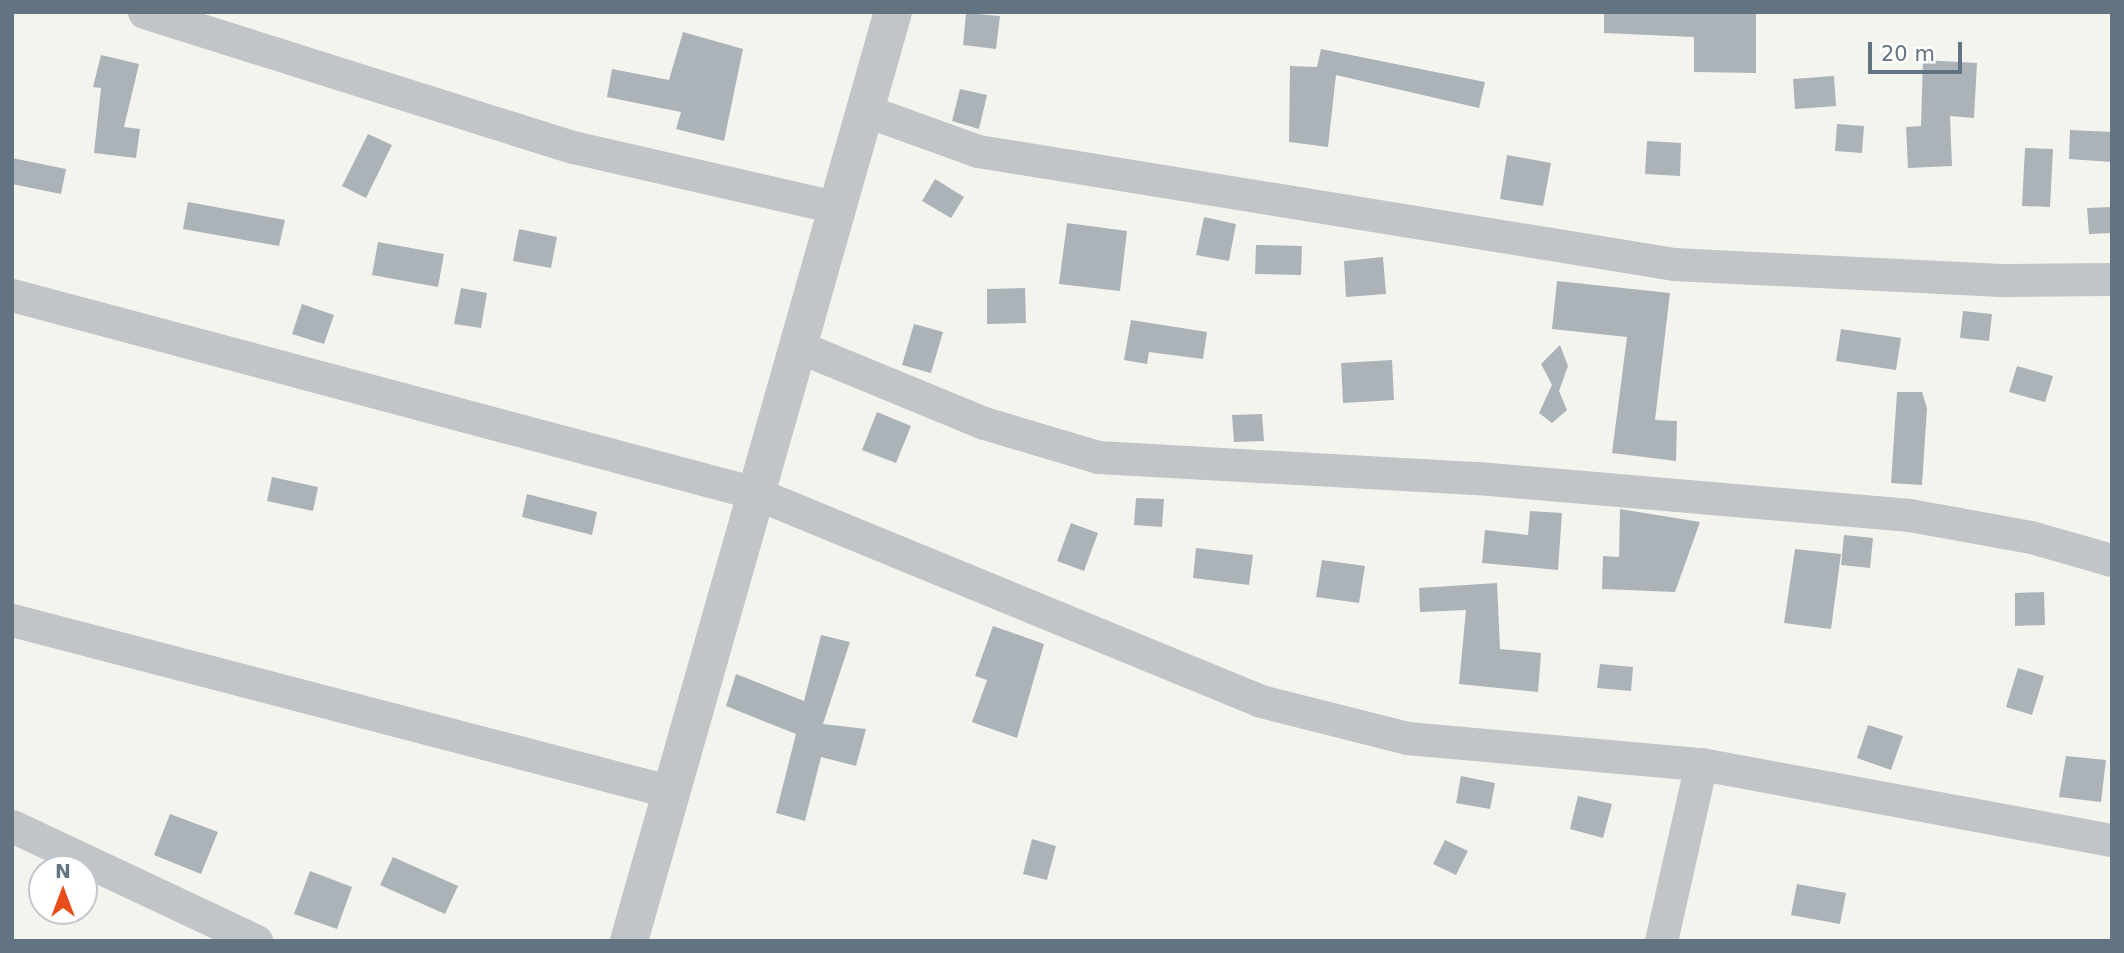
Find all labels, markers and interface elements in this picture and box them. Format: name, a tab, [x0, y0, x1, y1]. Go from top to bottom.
scale bar	[1872, 28, 1966, 72]
text: 20 m	[1881, 42, 1935, 66]
north arrow	[28, 855, 98, 925]
text: N	[55, 860, 71, 882]

